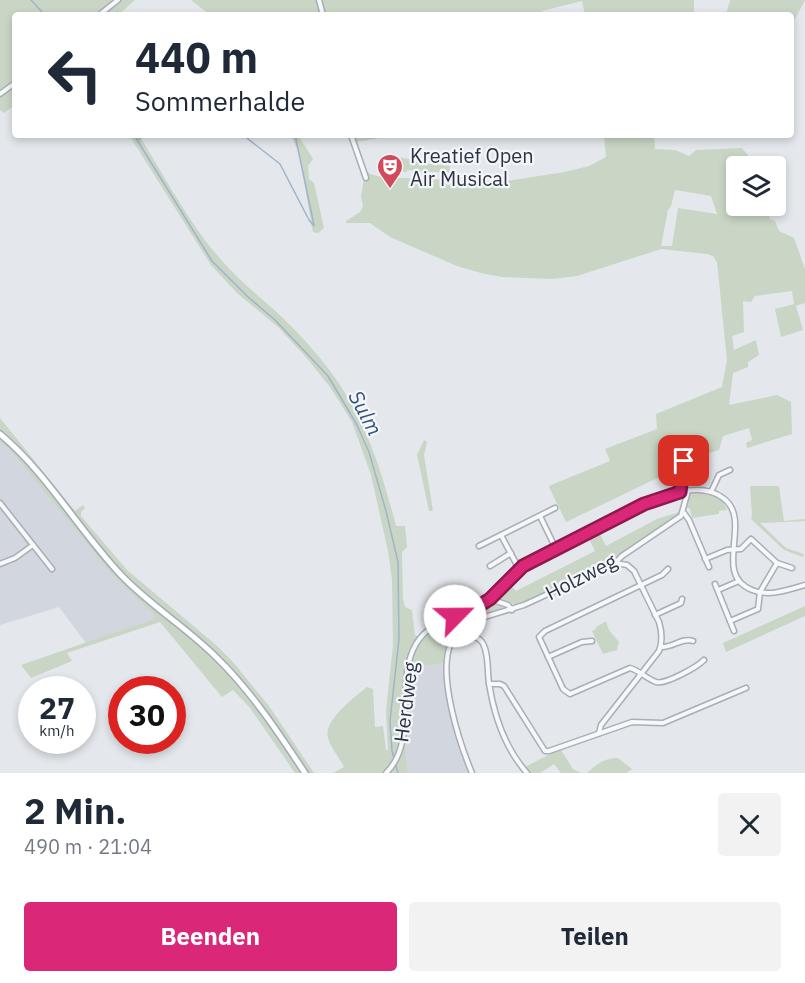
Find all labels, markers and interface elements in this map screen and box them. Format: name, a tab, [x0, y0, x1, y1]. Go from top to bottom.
text: 440 m	[135, 30, 258, 85]
icon: left	[36, 36, 114, 114]
text: Sommerhalde	[135, 83, 305, 118]
place label: Kreatief Open Air Musical	[410, 142, 534, 192]
theatre icon: Kreatief Open Air Musical	[375, 152, 405, 190]
map controls	[726, 156, 786, 216]
button: layers	[726, 156, 786, 216]
water label: Sulm	[342, 385, 389, 440]
pin	[658, 435, 709, 486]
icon: arrive	[667, 444, 700, 477]
street label: Holzweg	[540, 547, 622, 606]
position arrow	[423, 584, 487, 648]
street label: Herdweg	[387, 660, 424, 744]
speed limit sign: 30	[108, 676, 186, 754]
text: 27	[39, 688, 75, 727]
text: km/h	[39, 721, 75, 740]
text: 2 Min.	[24, 787, 127, 834]
button: close	[718, 793, 781, 856]
text: 490 m · 21:04	[24, 833, 152, 860]
button: Beenden	[24, 902, 397, 971]
button: Teilen	[409, 902, 781, 971]

